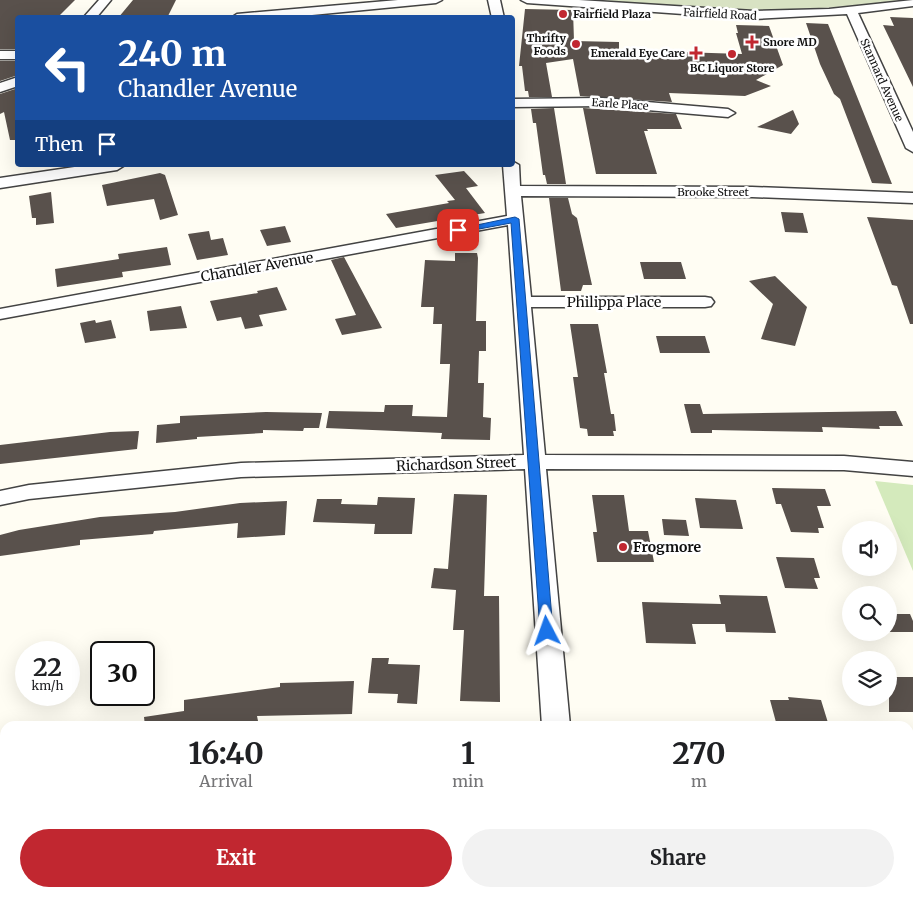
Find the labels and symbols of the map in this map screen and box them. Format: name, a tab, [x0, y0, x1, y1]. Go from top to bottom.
street label: Fairfield Road	[683, 5, 757, 23]
place label: Fairfield Plaza	[573, 7, 651, 21]
marker: Fairfield Plaza	[557, 8, 569, 20]
place label: Thrifty Foods	[526, 31, 566, 58]
marker: Snore MD	[745, 35, 759, 49]
place label: Snore MD	[763, 35, 817, 49]
street label: Stannard Avenue	[857, 36, 907, 124]
marker: Thrifty Foods	[570, 38, 582, 50]
place label: Emerald Eye Care	[591, 46, 685, 60]
marker: Emerald Eye Care	[689, 46, 703, 60]
marker: BC Liquor Store	[726, 48, 738, 60]
place label: BC Liquor Store	[690, 61, 774, 75]
street label: Earle Place	[591, 95, 649, 113]
street label: Brooke Street	[677, 185, 749, 199]
pin	[437, 209, 479, 251]
street label: Chandler Avenue	[199, 248, 315, 286]
street label: Philippa Place	[567, 293, 661, 311]
street label: Richardson Street	[396, 453, 517, 475]
place label: Frogmore	[633, 538, 702, 556]
marker: Frogmore	[617, 541, 629, 553]
position arrow	[520, 604, 572, 656]
speed limit sign: 30	[90, 641, 155, 706]

